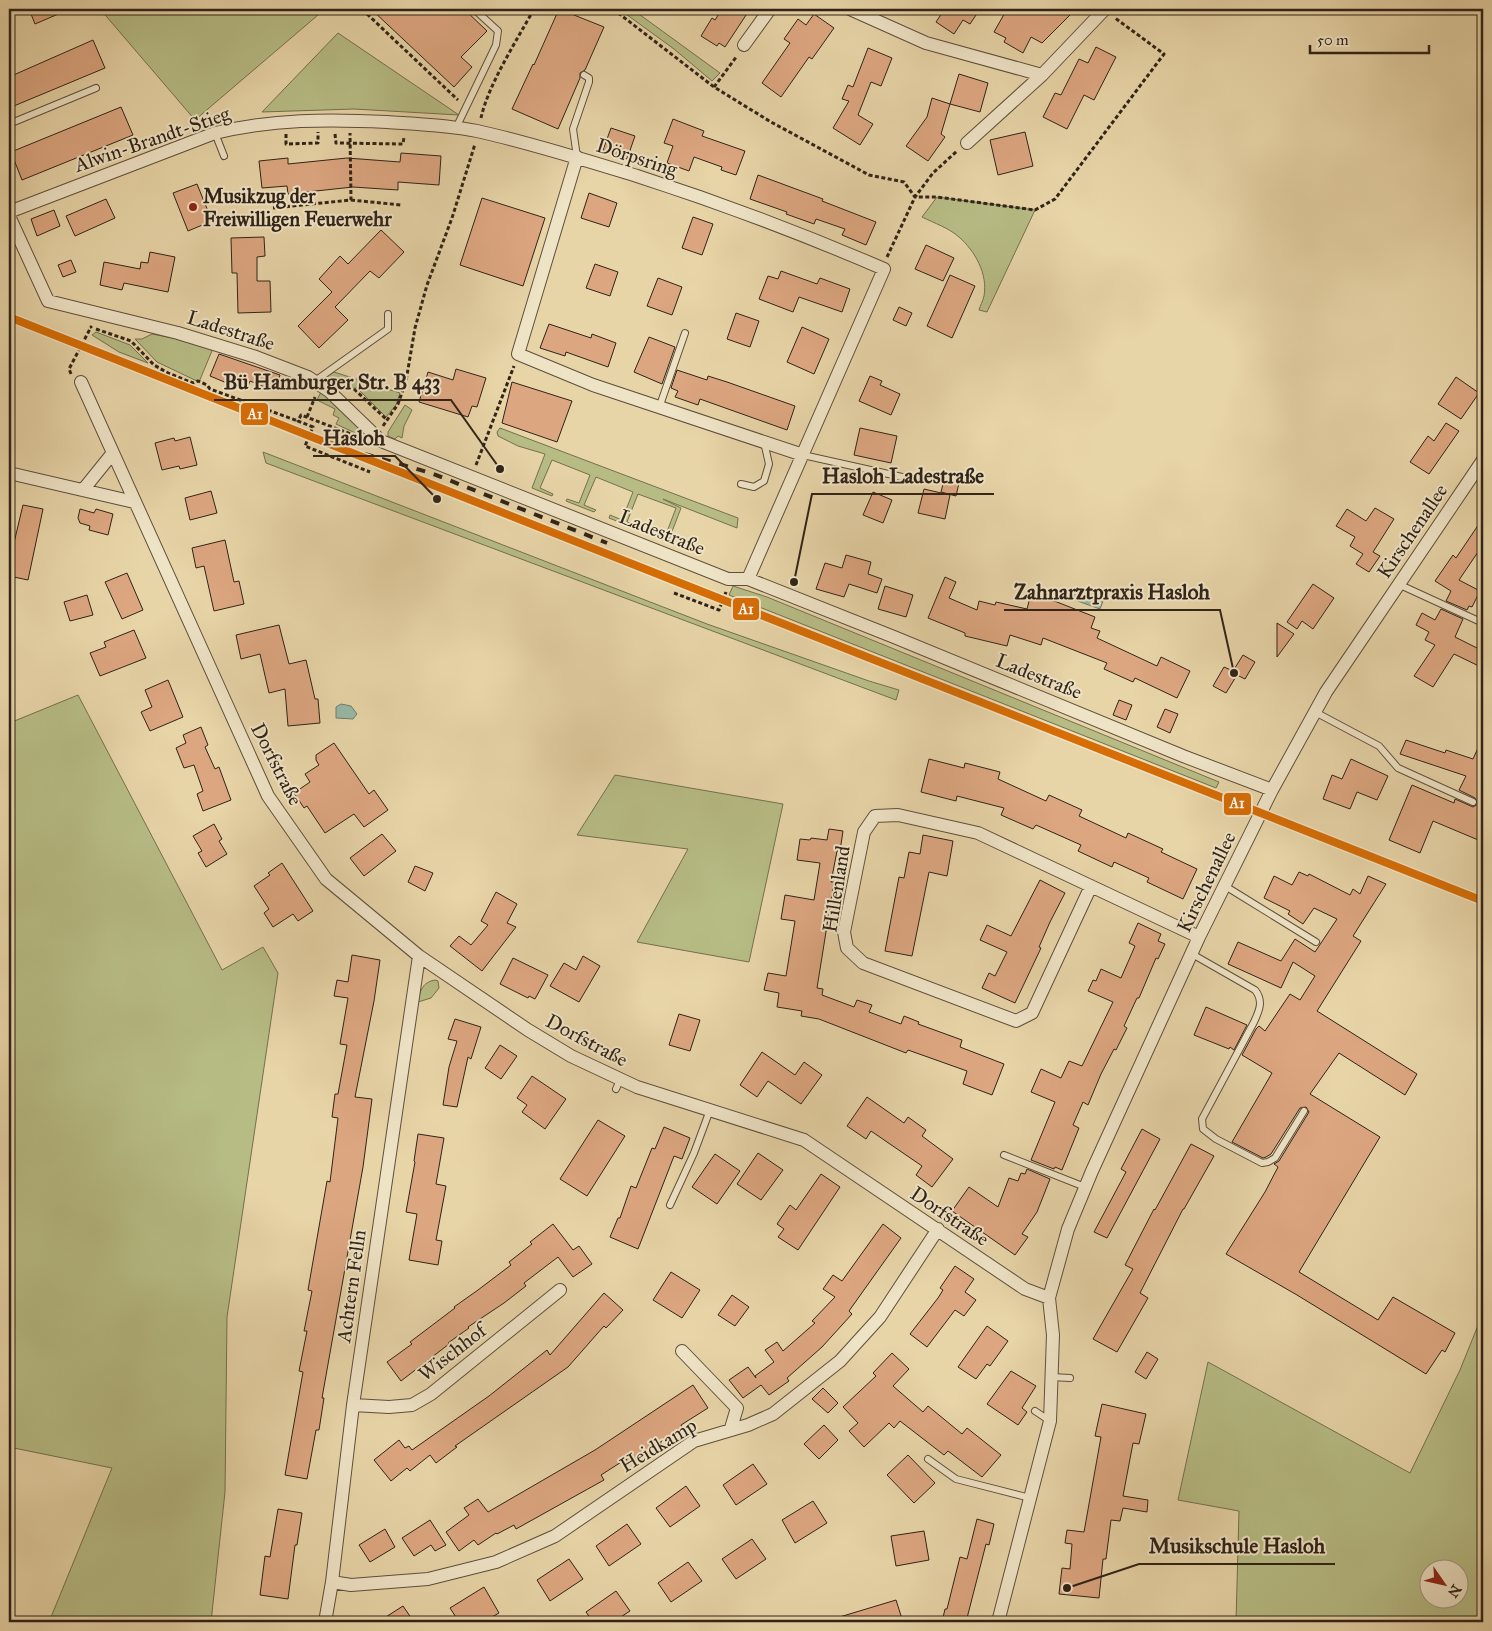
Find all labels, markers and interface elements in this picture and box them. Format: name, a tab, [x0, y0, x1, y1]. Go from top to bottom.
scale bar	[1310, 22, 1428, 54]
text: 50 m	[1317, 31, 1349, 49]
street label: Alwin-Brandt-Stieg	[70, 101, 234, 178]
street label: Dörpsring	[593, 133, 681, 183]
place label: Musikzug der Freiwilligen Feuerwehr	[203, 184, 392, 232]
marker: Musikzug der Freiwilligen Feuerwehr	[187, 201, 199, 213]
street label: Ladestraße	[184, 305, 278, 355]
callout: Bü Hamburger Str. B 433	[214, 364, 451, 400]
text: Bü Hamburger Str. B 433	[223, 369, 441, 395]
line badge: A1	[240, 402, 269, 426]
text: A1	[247, 406, 263, 423]
callout: Hasloh	[313, 420, 395, 456]
text: Hasloh	[323, 425, 386, 451]
callout: Hasloh Ladestraße	[812, 458, 994, 494]
text: Hasloh Ladestraße	[822, 463, 984, 489]
street label: Kirschenallee	[1372, 479, 1452, 583]
street label: Ladestraße	[615, 504, 709, 560]
callout: Zahnarztpraxis Hasloh	[1004, 574, 1220, 610]
text: Zahnarztpraxis Hasloh	[1014, 579, 1210, 605]
line badge: A1	[732, 597, 760, 621]
text: A1	[738, 601, 754, 618]
street label: Ladestraße	[992, 648, 1086, 704]
street label: Dorfstraße	[246, 719, 308, 809]
line badge: A1	[1223, 792, 1252, 816]
text: A1	[1229, 795, 1245, 812]
street label: Kirschenallee	[1171, 828, 1241, 936]
street label: Hillenland	[817, 844, 855, 934]
street label: Dorfstraße	[542, 1008, 632, 1072]
street label: Dorfstraße	[906, 1181, 994, 1251]
street label: Achtern Felln	[331, 1228, 371, 1345]
street label: Wischhof	[413, 1316, 493, 1386]
street label: Heidkamp	[615, 1413, 701, 1477]
callout: Musikschule Hasloh	[1139, 1528, 1335, 1564]
text: Musikschule Hasloh	[1149, 1533, 1326, 1559]
north arrow	[1420, 1558, 1470, 1608]
text: N	[1444, 1581, 1465, 1601]

